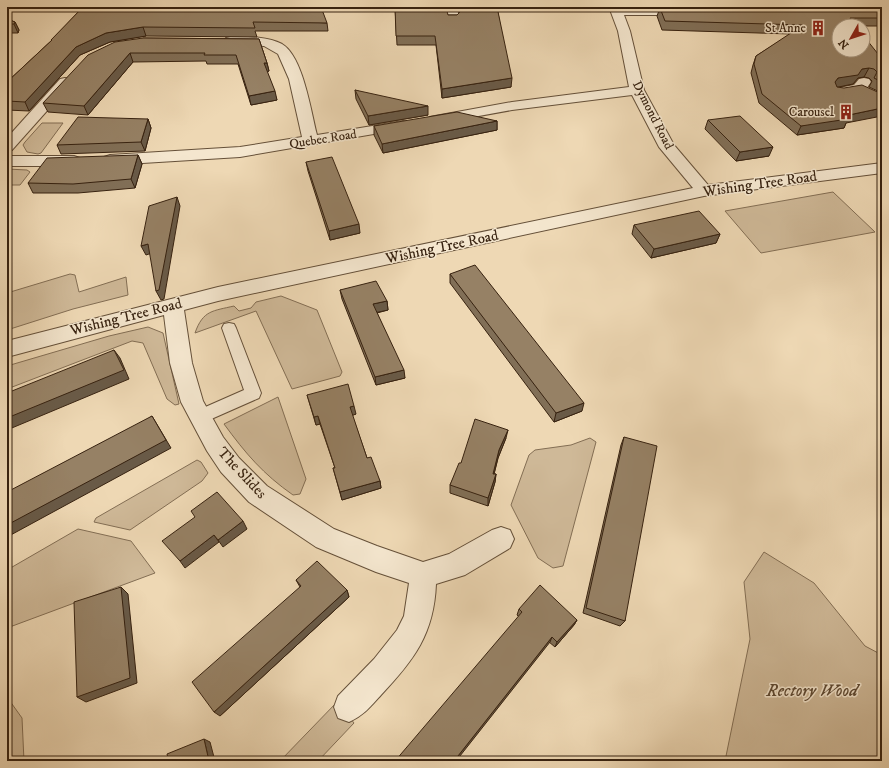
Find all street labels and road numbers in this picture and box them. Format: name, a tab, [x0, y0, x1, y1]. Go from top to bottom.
street label: Dymond Road	[629, 78, 677, 152]
street label: Quebec Road	[288, 126, 358, 152]
street label: Wishing Tree Road	[701, 167, 819, 202]
street label: Wishing Tree Road	[383, 226, 501, 268]
street label: Wishing Tree Road	[67, 294, 184, 340]
street label: The Slides	[213, 443, 271, 503]

